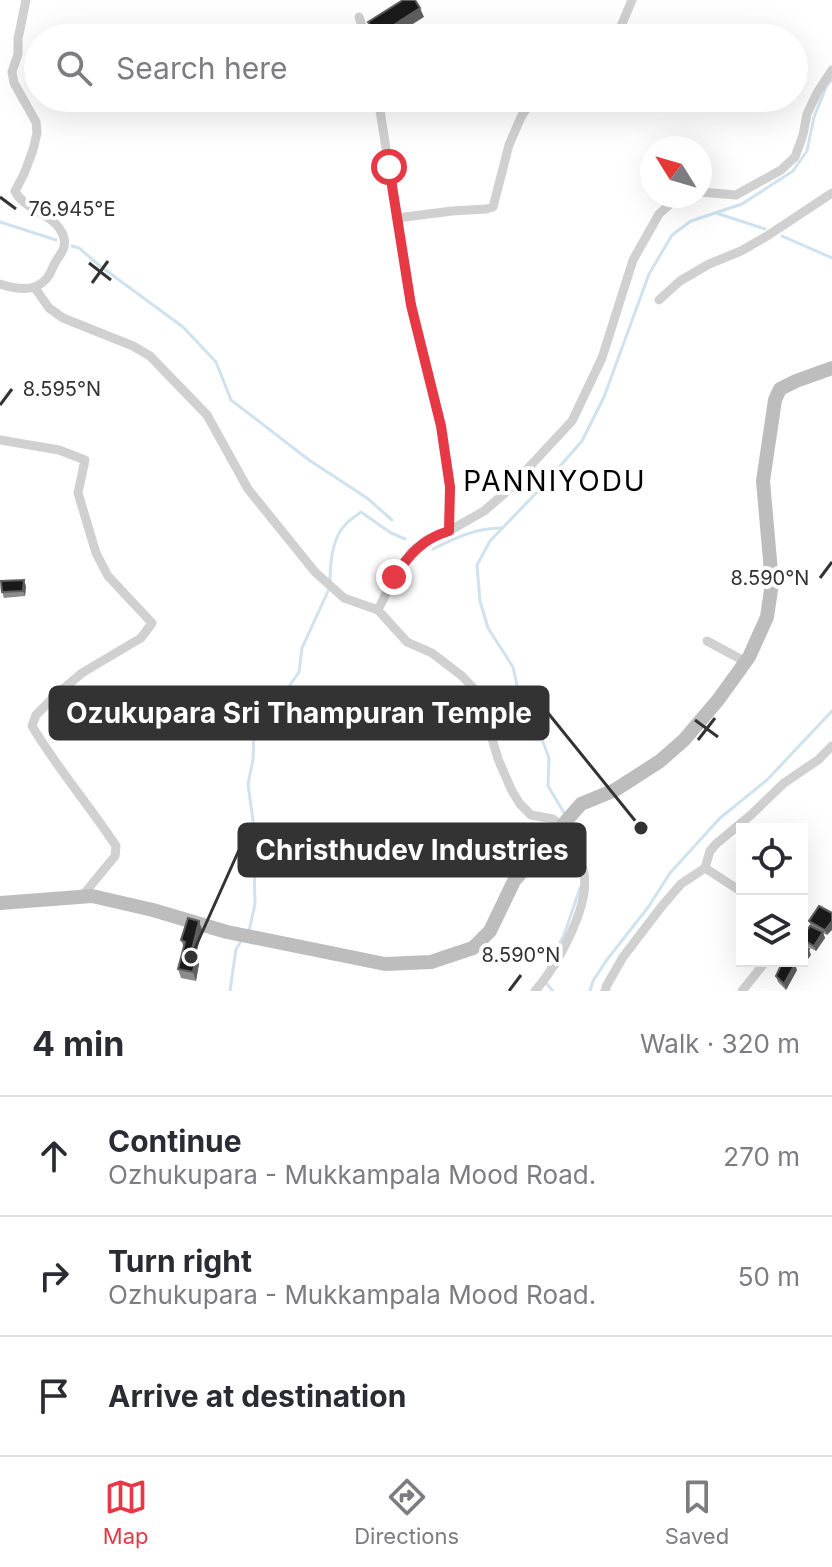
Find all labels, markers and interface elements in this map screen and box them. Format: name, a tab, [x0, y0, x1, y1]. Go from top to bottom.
search box	[24, 24, 808, 112]
icon: search	[52, 46, 96, 90]
text: Search here	[116, 50, 288, 86]
north arrow	[640, 136, 712, 208]
route start	[371, 149, 407, 185]
text: 76.945°E	[29, 197, 115, 221]
text: 8.595°N	[23, 377, 101, 401]
district label: PANNIYODU	[463, 464, 647, 498]
route end	[376, 559, 412, 595]
text: 8.590°N	[731, 566, 809, 590]
callout: Ozukupara Sri Thampuran Temple	[50, 687, 548, 739]
text: Ozukupara Sri Thampuran Temple	[66, 696, 532, 730]
map controls	[736, 823, 808, 967]
button: locate	[736, 823, 808, 895]
callout: Christhudev Industries	[239, 824, 585, 876]
text: Christhudev Industries	[255, 833, 569, 867]
button: layers	[736, 895, 808, 967]
text: 8.590°N	[482, 943, 560, 967]
text: 4 min	[32, 1023, 124, 1064]
text: Walk · 320 m	[640, 1028, 800, 1059]
text: Continue	[108, 1123, 242, 1159]
icon: ahead	[32, 1134, 76, 1178]
text: 270 m	[723, 1141, 800, 1172]
text: Ozhukupara - Mukkampala Mood Road.	[108, 1159, 596, 1190]
text: Turn right	[108, 1243, 252, 1279]
icon: right	[32, 1254, 76, 1298]
text: 50 m	[738, 1261, 800, 1292]
text: Ozhukupara - Mukkampala Mood Road.	[108, 1279, 596, 1310]
icon: arrive	[32, 1374, 76, 1418]
text: Arrive at destination	[108, 1378, 406, 1414]
tab: Map	[103, 1475, 149, 1549]
tab: Directions	[354, 1475, 459, 1549]
tab: Saved	[665, 1475, 729, 1549]

